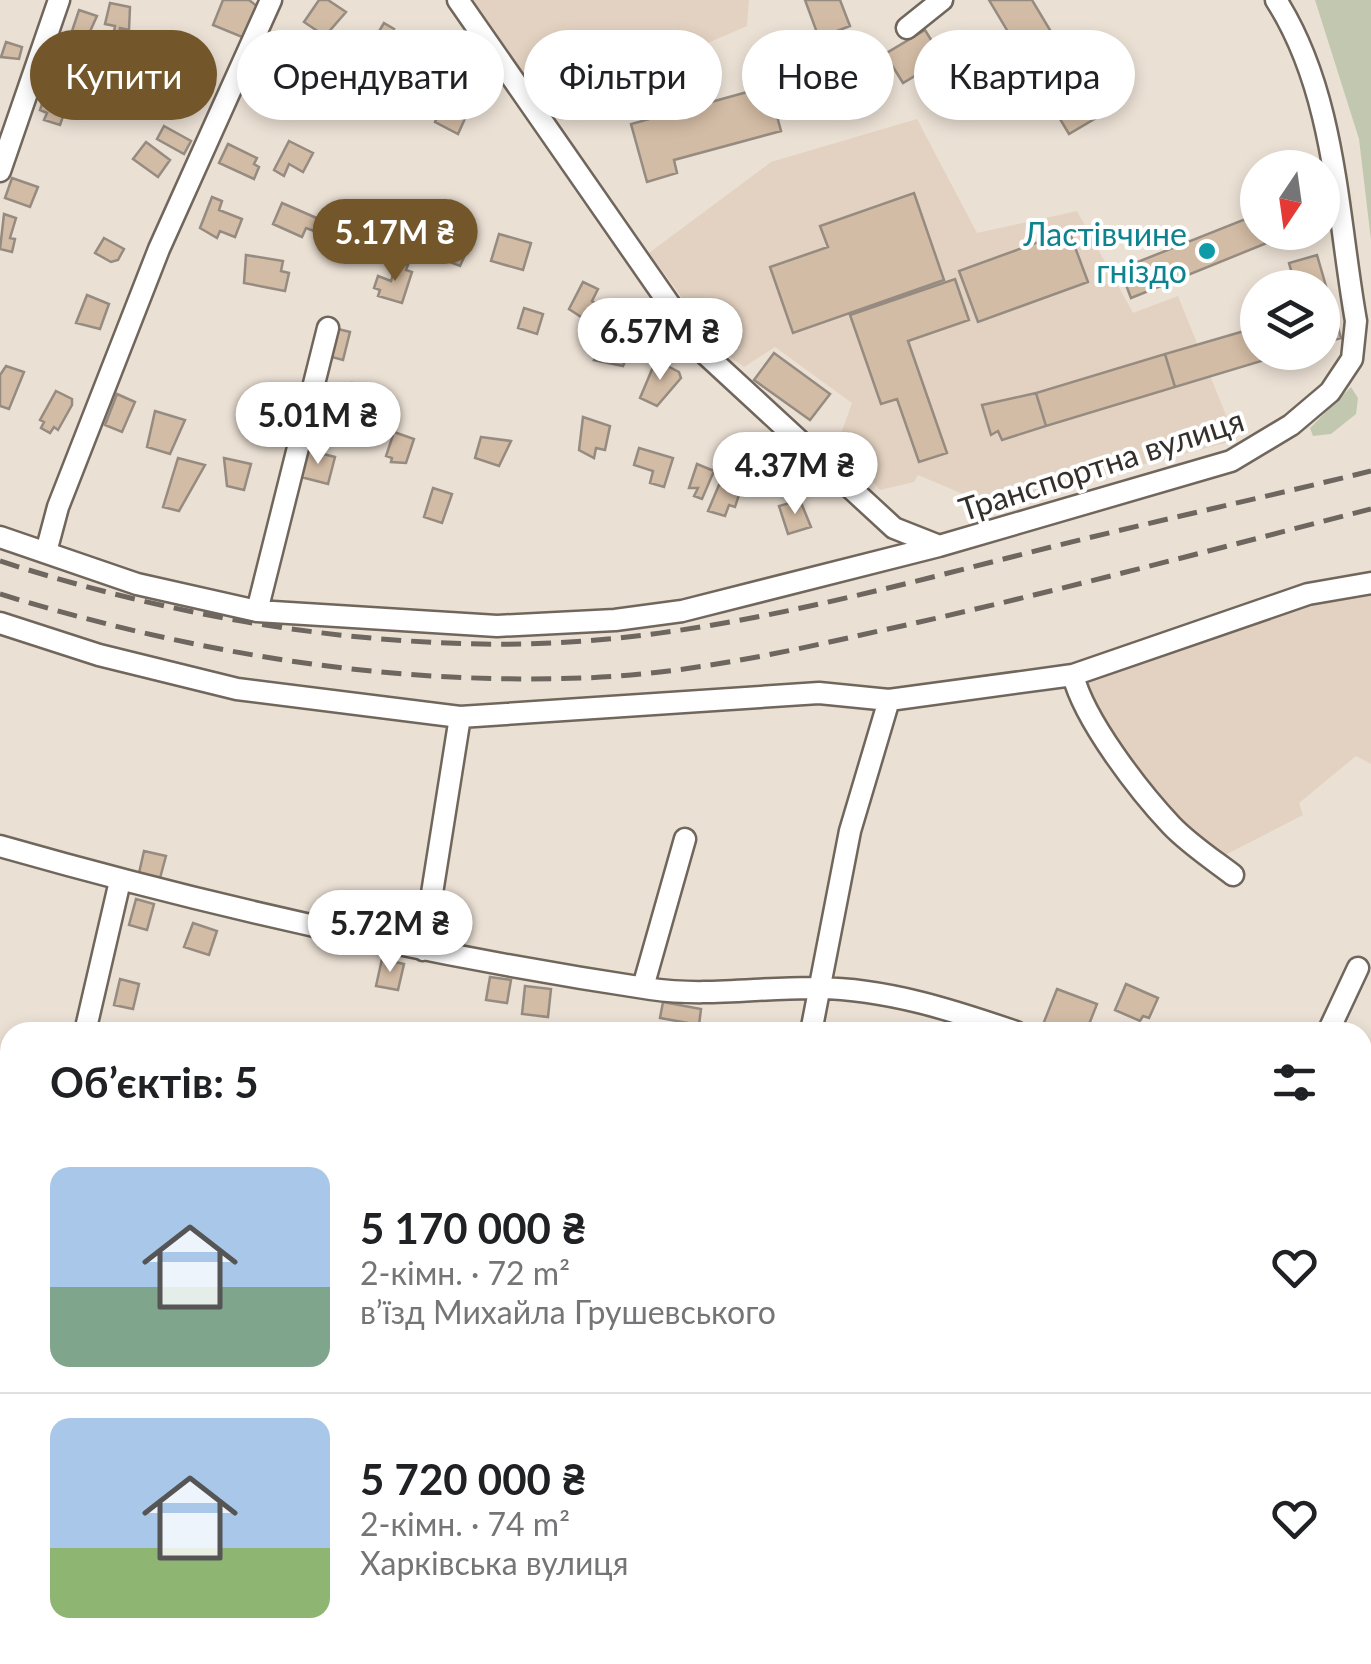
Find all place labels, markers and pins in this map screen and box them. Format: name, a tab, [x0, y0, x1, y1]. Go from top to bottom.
pin: 5.17M ₴	[303, 199, 487, 284]
place label: Ластівчине гніздо	[1023, 214, 1187, 290]
marker: Ластівчине гніздо	[1196, 240, 1218, 262]
pin: 6.57M ₴	[568, 298, 752, 383]
pin: 5.01M ₴	[226, 382, 410, 467]
pin: 4.37M ₴	[703, 432, 887, 517]
pin: 5.72M ₴	[298, 890, 482, 975]

